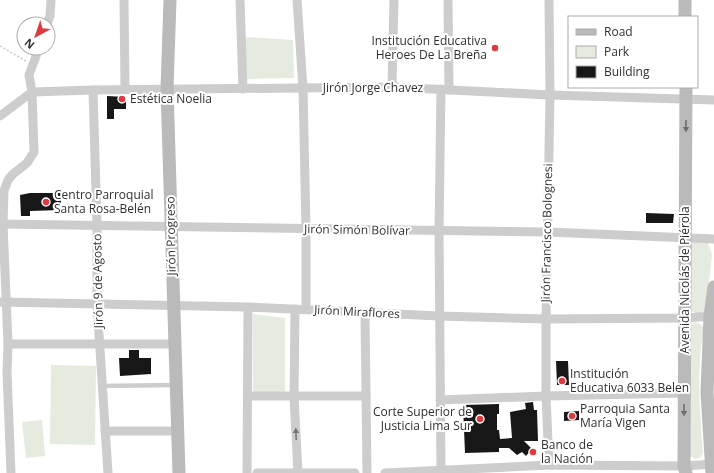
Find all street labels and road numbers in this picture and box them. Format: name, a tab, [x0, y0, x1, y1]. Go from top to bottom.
street label: Jirón Jorge Chavez	[322, 79, 424, 96]
street label: Jirón Francisco Bolognesi	[537, 163, 556, 304]
street label: Jirón Progreso	[161, 196, 180, 277]
street label: Avenida Nicolás de Piérola	[676, 206, 693, 354]
street label: Jirón Simón Bolívar	[303, 220, 410, 239]
street label: Jirón 9 de Agosto	[88, 234, 107, 329]
street label: Jirón Miraflores	[313, 301, 401, 322]

